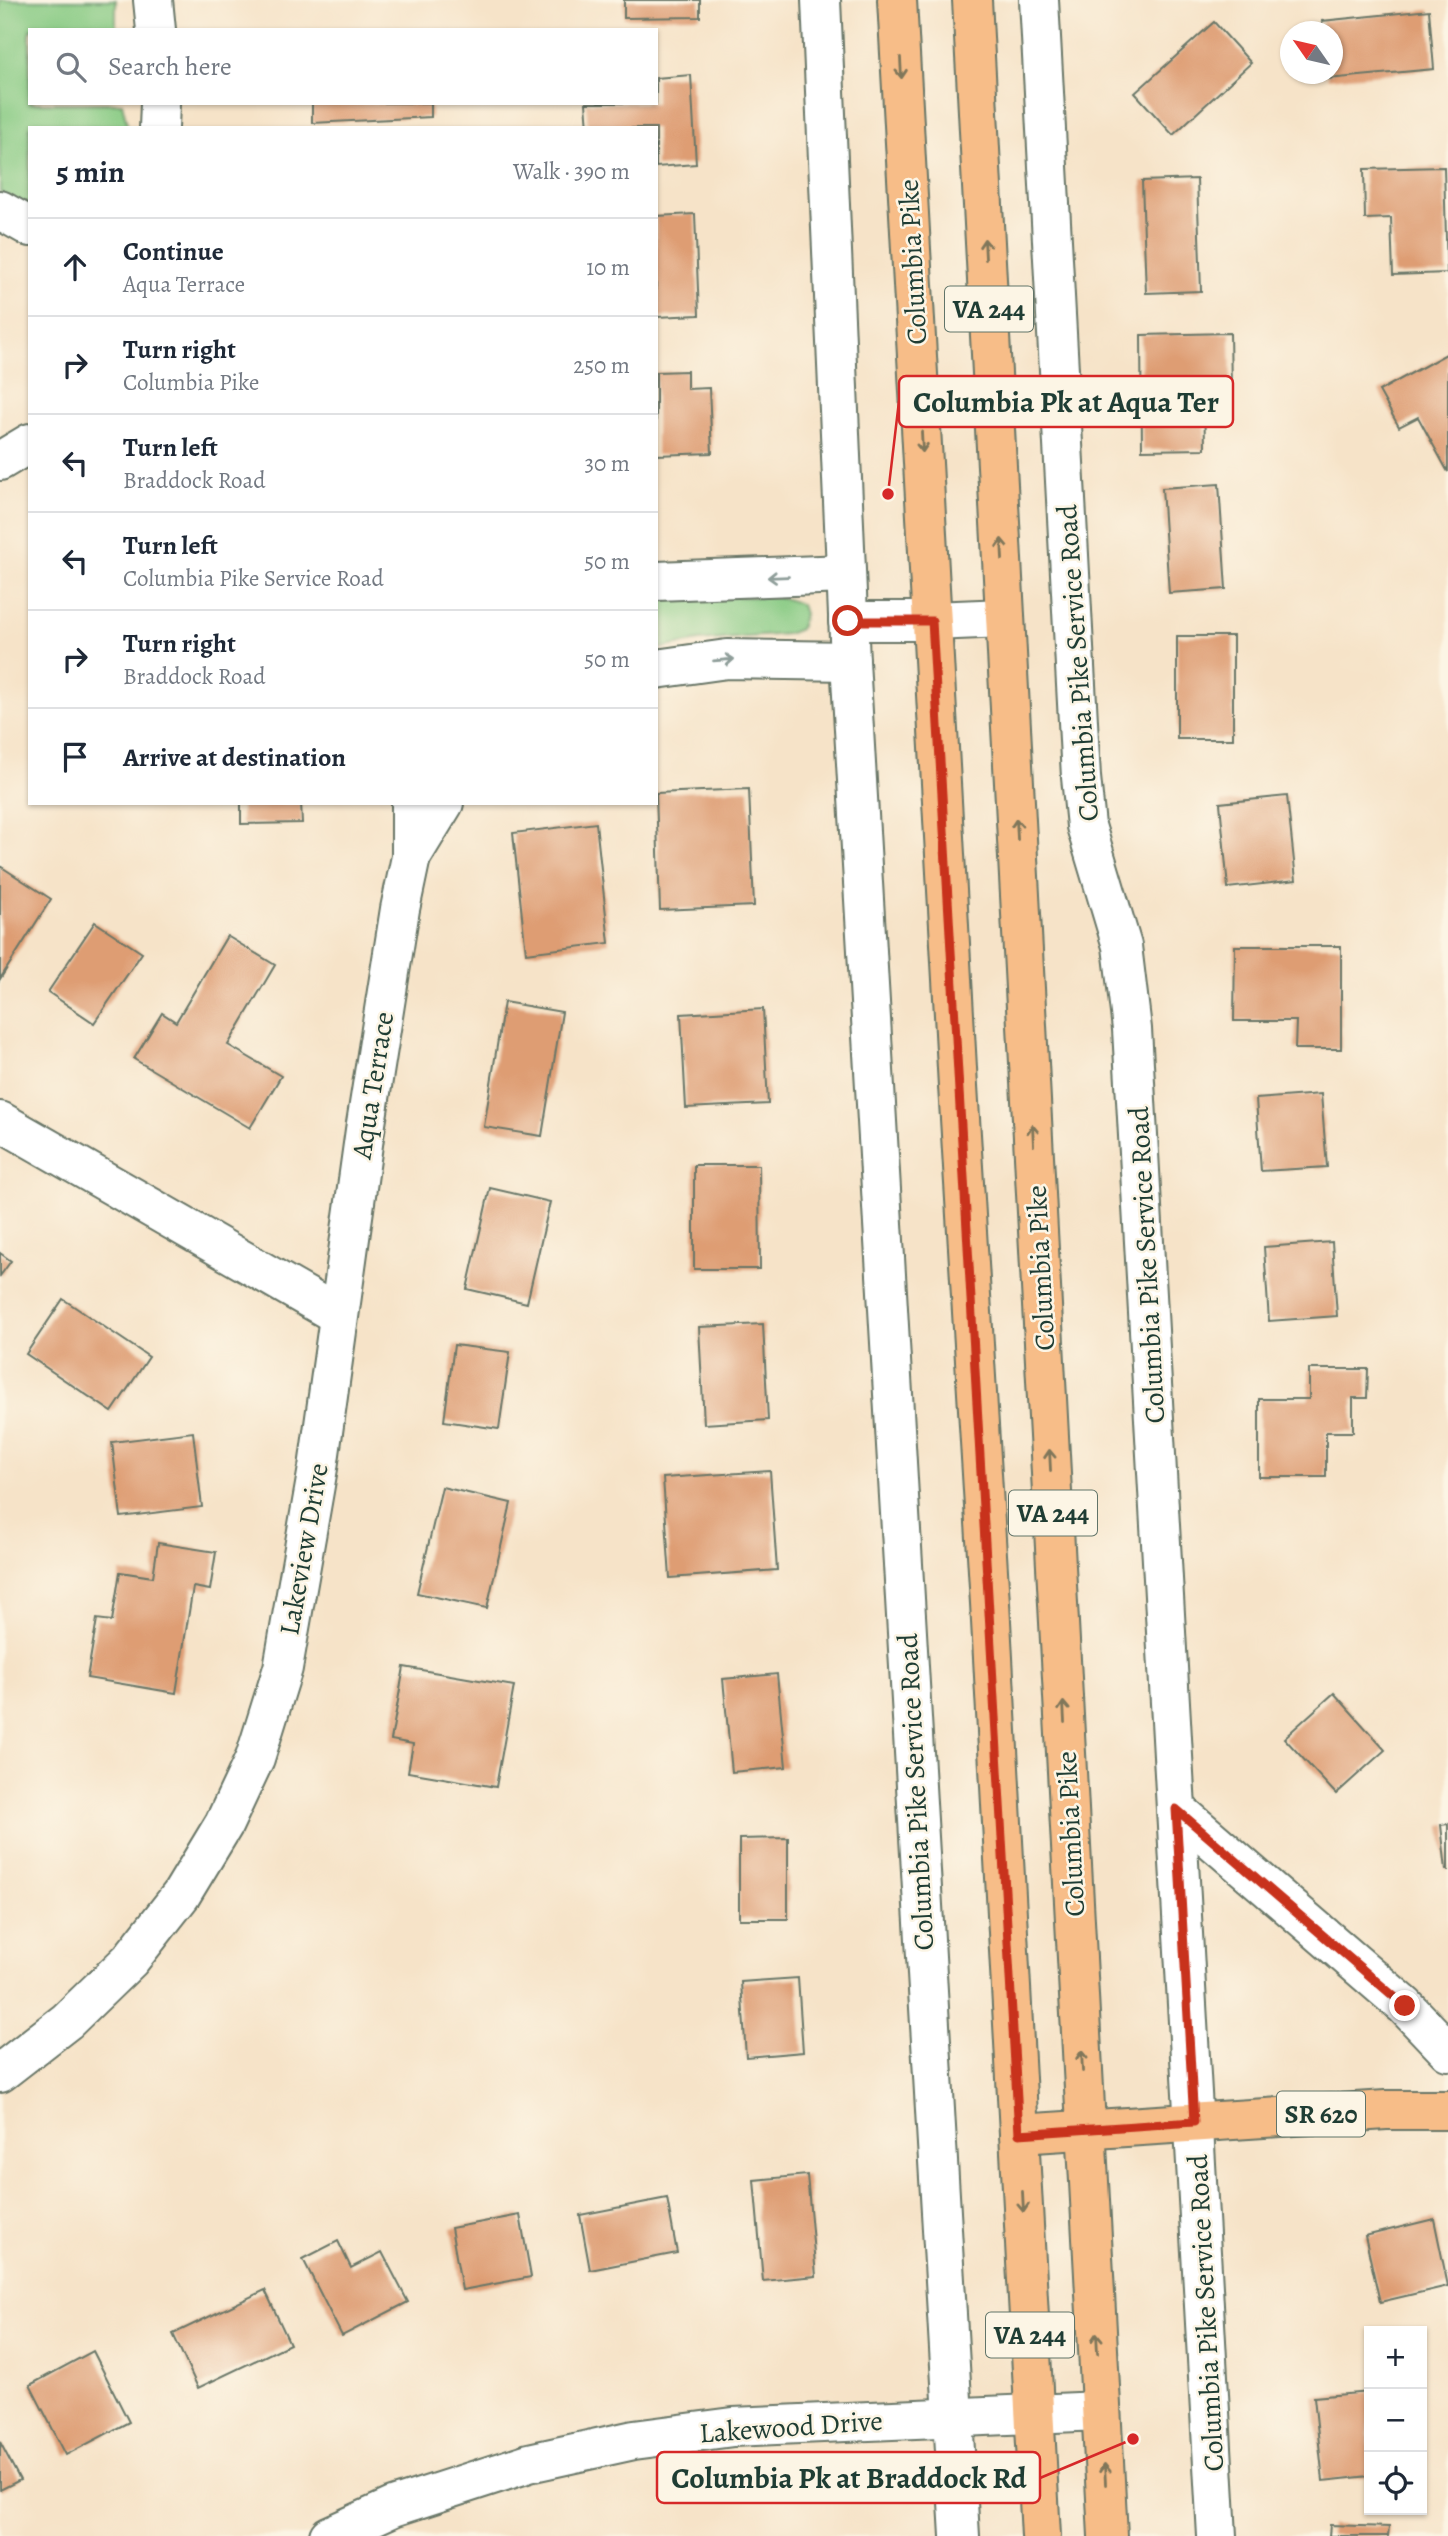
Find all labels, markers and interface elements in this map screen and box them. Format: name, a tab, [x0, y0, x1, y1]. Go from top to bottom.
north arrow	[1280, 21, 1343, 84]
search box	[28, 28, 658, 105]
icon: search	[52, 48, 90, 86]
text: Search here	[108, 49, 232, 84]
one-way arrow	[895, 56, 908, 79]
text: 5 min	[56, 152, 125, 192]
text: Walk · 390 m	[513, 156, 630, 187]
street label: Columbia Pike	[890, 178, 936, 346]
text: Continue	[123, 234, 224, 269]
one-way arrow	[979, 238, 992, 261]
icon: ahead	[56, 248, 94, 286]
text: 10 m	[586, 252, 630, 283]
text: Aqua Terrace	[123, 269, 245, 300]
road number: VA 244	[945, 286, 1033, 332]
text: Turn right	[123, 332, 236, 367]
icon: right	[56, 346, 94, 384]
text: 250 m	[573, 350, 630, 381]
text: Columbia Pike	[123, 367, 259, 398]
callout: Columbia Pk at Aqua Ter	[899, 376, 1233, 427]
text: Columbia Pk at Aqua Ter	[913, 382, 1219, 422]
text: Turn left	[123, 430, 218, 465]
one-way arrow	[916, 430, 929, 453]
icon: left	[56, 444, 94, 482]
text: 30 m	[584, 448, 630, 479]
text: Braddock Road	[123, 465, 266, 496]
street label: Columbia Pike Service Road	[1048, 502, 1108, 823]
text: Turn left	[123, 528, 218, 563]
one-way arrow	[995, 538, 1008, 561]
icon: left	[56, 542, 94, 580]
text: 50 m	[584, 546, 630, 577]
text: Columbia Pike Service Road	[123, 563, 384, 594]
one-way arrow	[766, 570, 789, 583]
route start	[832, 605, 863, 636]
text: Turn right	[123, 626, 236, 661]
icon: right	[56, 640, 94, 678]
text: 50 m	[584, 644, 630, 675]
one-way arrow	[712, 653, 735, 666]
text: Braddock Road	[123, 661, 266, 692]
icon: arrive	[56, 738, 94, 776]
text: Arrive at destination	[123, 740, 346, 775]
one-way arrow	[1010, 818, 1023, 841]
street label: Aqua Terrace	[342, 1009, 403, 1162]
street label: Columbia Pike Service Road	[1120, 1104, 1174, 1425]
one-way arrow	[1027, 1124, 1040, 1147]
street label: Columbia Pike	[1018, 1184, 1064, 1352]
one-way arrow	[1044, 1449, 1057, 1472]
street label: Lakeview Drive	[270, 1460, 338, 1638]
road number: VA 244	[1009, 1490, 1097, 1536]
street label: Columbia Pike Service Road	[889, 1631, 943, 1952]
one-way arrow	[1057, 1701, 1070, 1724]
street label: Columbia Pike	[1048, 1750, 1094, 1918]
route end	[1389, 1990, 1420, 2021]
one-way arrow	[1076, 2050, 1089, 2073]
road number: SR 620	[1277, 2092, 1365, 2136]
street label: Columbia Pike Service Road	[1179, 2152, 1233, 2473]
one-way arrow	[1016, 2190, 1029, 2213]
road number: VA 244	[986, 2312, 1074, 2358]
map controls	[1364, 2326, 1427, 2515]
button: +	[1364, 2326, 1427, 2389]
one-way arrow	[1091, 2332, 1104, 2355]
button: −	[1364, 2389, 1427, 2452]
street label: Lakewood Drive	[698, 2402, 884, 2452]
callout: Columbia Pk at Braddock Rd	[657, 2452, 1040, 2503]
button: locate	[1364, 2452, 1427, 2515]
text: Columbia Pk at Braddock Rd	[671, 2458, 1028, 2498]
one-way arrow	[1098, 2462, 1111, 2485]

